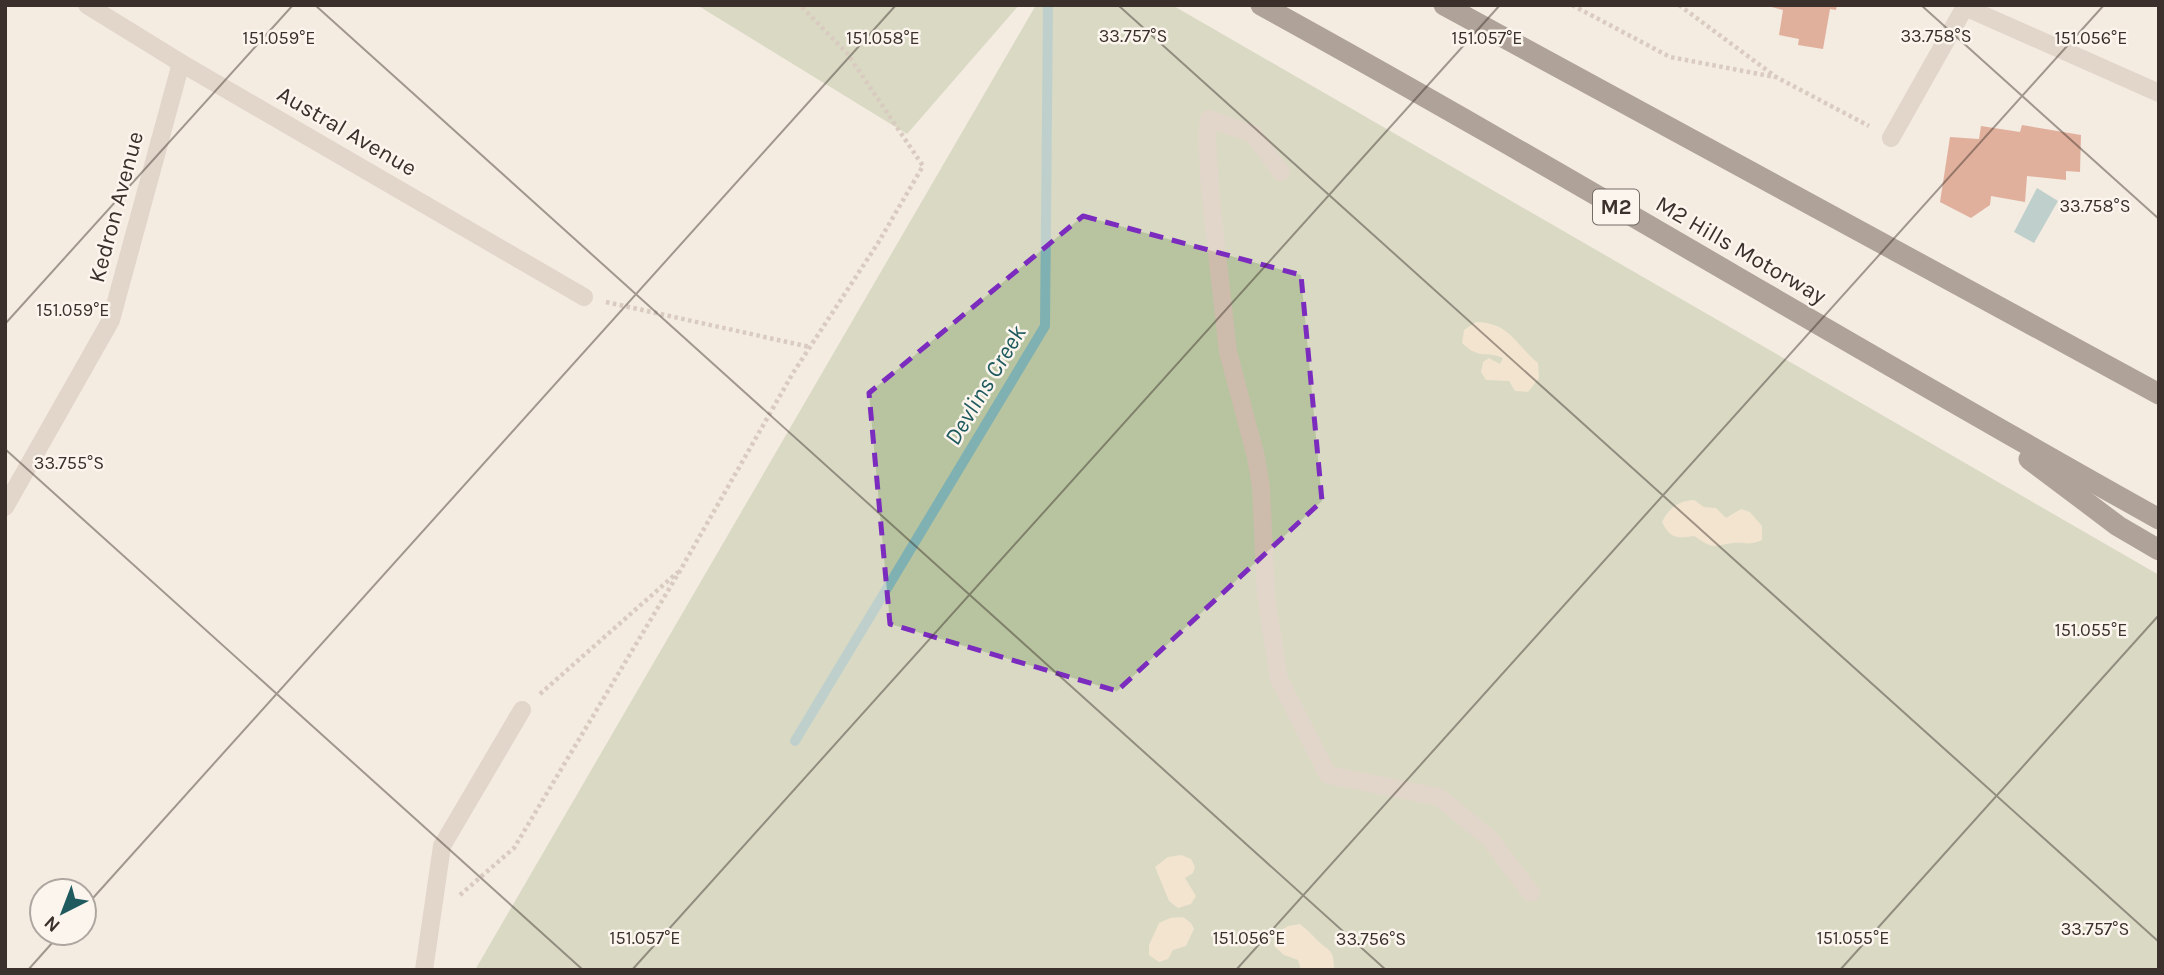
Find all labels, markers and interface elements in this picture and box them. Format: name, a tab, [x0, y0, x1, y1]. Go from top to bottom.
text: 33.757°S	[1099, 25, 1167, 47]
text: 33.758°S	[1900, 25, 1972, 47]
text: 151.059°E	[243, 27, 315, 49]
text: 151.058°E	[846, 27, 920, 49]
text: 151.057°E	[1452, 27, 1522, 49]
text: 151.056°E	[2055, 27, 2127, 49]
street label: Austral Avenue	[273, 80, 421, 182]
street label: Kedron Avenue	[83, 128, 149, 286]
road number: M2	[1593, 190, 1639, 224]
street label: M2 Hills Motorway	[1651, 190, 1831, 310]
text: 33.758°S	[2059, 195, 2131, 217]
text: 151.059°E	[37, 299, 109, 321]
water label: Devlins Creek	[938, 320, 1032, 450]
text: 33.755°S	[34, 452, 104, 474]
text: 151.055°E	[2055, 619, 2127, 641]
north arrow	[28, 877, 98, 947]
text: N	[40, 911, 65, 937]
text: 33.757°S	[2061, 918, 2129, 940]
text: 151.057°E	[610, 927, 680, 949]
text: 151.056°E	[1213, 927, 1285, 949]
text: 151.055°E	[1817, 927, 1889, 949]
text: 33.756°S	[1336, 928, 1406, 950]

